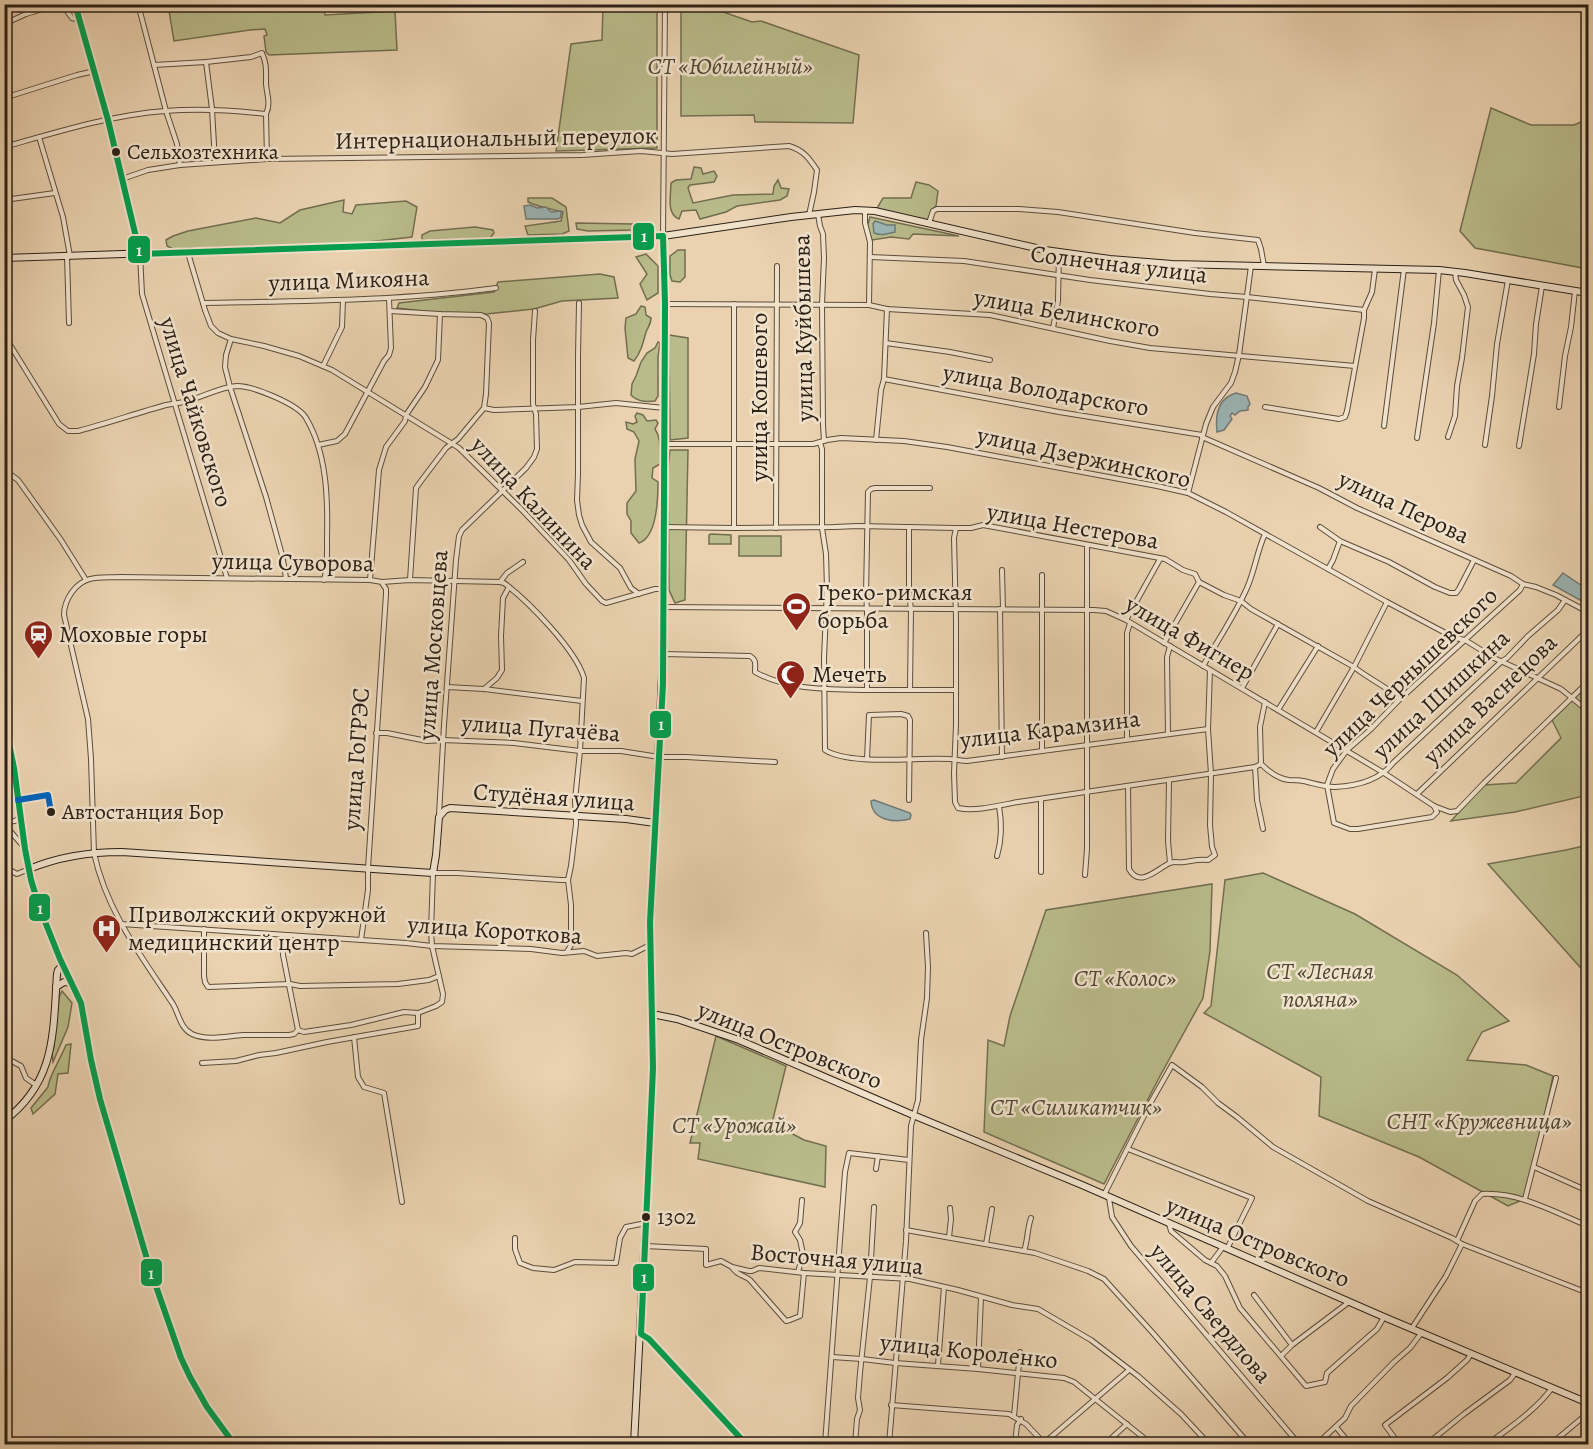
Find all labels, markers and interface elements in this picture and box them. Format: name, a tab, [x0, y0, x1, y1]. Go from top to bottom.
park label: СТ «Юбилейный»	[647, 50, 813, 82]
street label: Интернациональный переулок	[335, 119, 657, 157]
place label: Сельхозтехника	[127, 137, 280, 167]
marker: Сельхозтехника	[110, 146, 122, 158]
line badge: 1	[632, 222, 655, 251]
text: 1	[641, 226, 647, 248]
street label: улица Куйбышева	[785, 234, 821, 423]
line badge: 1	[127, 235, 151, 264]
street label: Солнечная улица	[1029, 237, 1209, 291]
text: 1	[136, 240, 142, 262]
street label: улица Микояна	[267, 261, 430, 299]
street label: улица Белинского	[971, 281, 1162, 345]
street label: улица Чайковского	[152, 312, 240, 511]
street label: улица Кошевого	[743, 312, 775, 483]
street label: улица Володарского	[940, 356, 1151, 424]
street label: улица Дзержинского	[973, 419, 1194, 495]
street label: улица Калинина	[463, 429, 604, 577]
street label: улица Перова	[1333, 462, 1475, 551]
street label: улица Нестерова	[984, 495, 1161, 557]
street label: улица Суворова	[210, 545, 375, 579]
street label: улица Московцева	[410, 549, 456, 742]
place label: Греко-римская борьба	[817, 576, 972, 636]
street label: улица Чернышевского	[1315, 580, 1505, 765]
street label: улица Фигнер	[1119, 588, 1261, 688]
sports icon: Греко-римская борьба	[780, 590, 812, 632]
station icon: Моховые горы	[22, 618, 54, 660]
place label: Моховые горы	[59, 618, 208, 650]
street label: улица Шишкина	[1365, 622, 1516, 767]
street label: улица Васнецова	[1415, 627, 1564, 772]
mosque icon: Мечеть	[775, 658, 807, 700]
place label: Мечеть	[812, 658, 887, 690]
street label: улица ГоГРЭС	[335, 687, 377, 832]
street label: улица Карамзина	[957, 702, 1142, 756]
street label: улица Пугачёва	[459, 706, 622, 750]
line badge: 1	[649, 710, 672, 739]
text: 1	[658, 714, 664, 736]
street label: Студёная улица	[472, 775, 636, 819]
place label: Автостанция Бор	[61, 797, 224, 827]
marker: Автостанция Бор	[45, 806, 57, 818]
line badge: 1	[28, 893, 51, 922]
text: 1	[37, 898, 43, 920]
place label: Приволжский окружной медицинский центр	[128, 898, 386, 958]
street label: улица Короткова	[406, 908, 583, 952]
hospital icon: Приволжский окружной медицинский центр	[91, 912, 123, 954]
park label: СТ «Лесная поляна»	[1266, 955, 1374, 1015]
park label: СТ «Колос»	[1074, 962, 1176, 994]
street label: улица Островского	[692, 993, 887, 1097]
park label: СТ «Силикатчик»	[990, 1091, 1162, 1123]
park label: СНТ «Кружевница»	[1386, 1105, 1572, 1137]
park label: СТ «Урожай»	[672, 1109, 796, 1141]
street label: улица Островского	[1160, 1188, 1355, 1295]
place label: 1302	[657, 1202, 696, 1232]
marker: 1302	[640, 1211, 652, 1223]
street label: Восточная улица	[749, 1235, 925, 1283]
street label: улица Свердлова	[1142, 1235, 1279, 1390]
line badge: 1	[140, 1258, 163, 1287]
text: 1	[148, 1263, 154, 1285]
line badge: 1	[632, 1263, 655, 1292]
text: 1	[641, 1267, 647, 1289]
street label: улица Короленко	[878, 1326, 1059, 1376]

